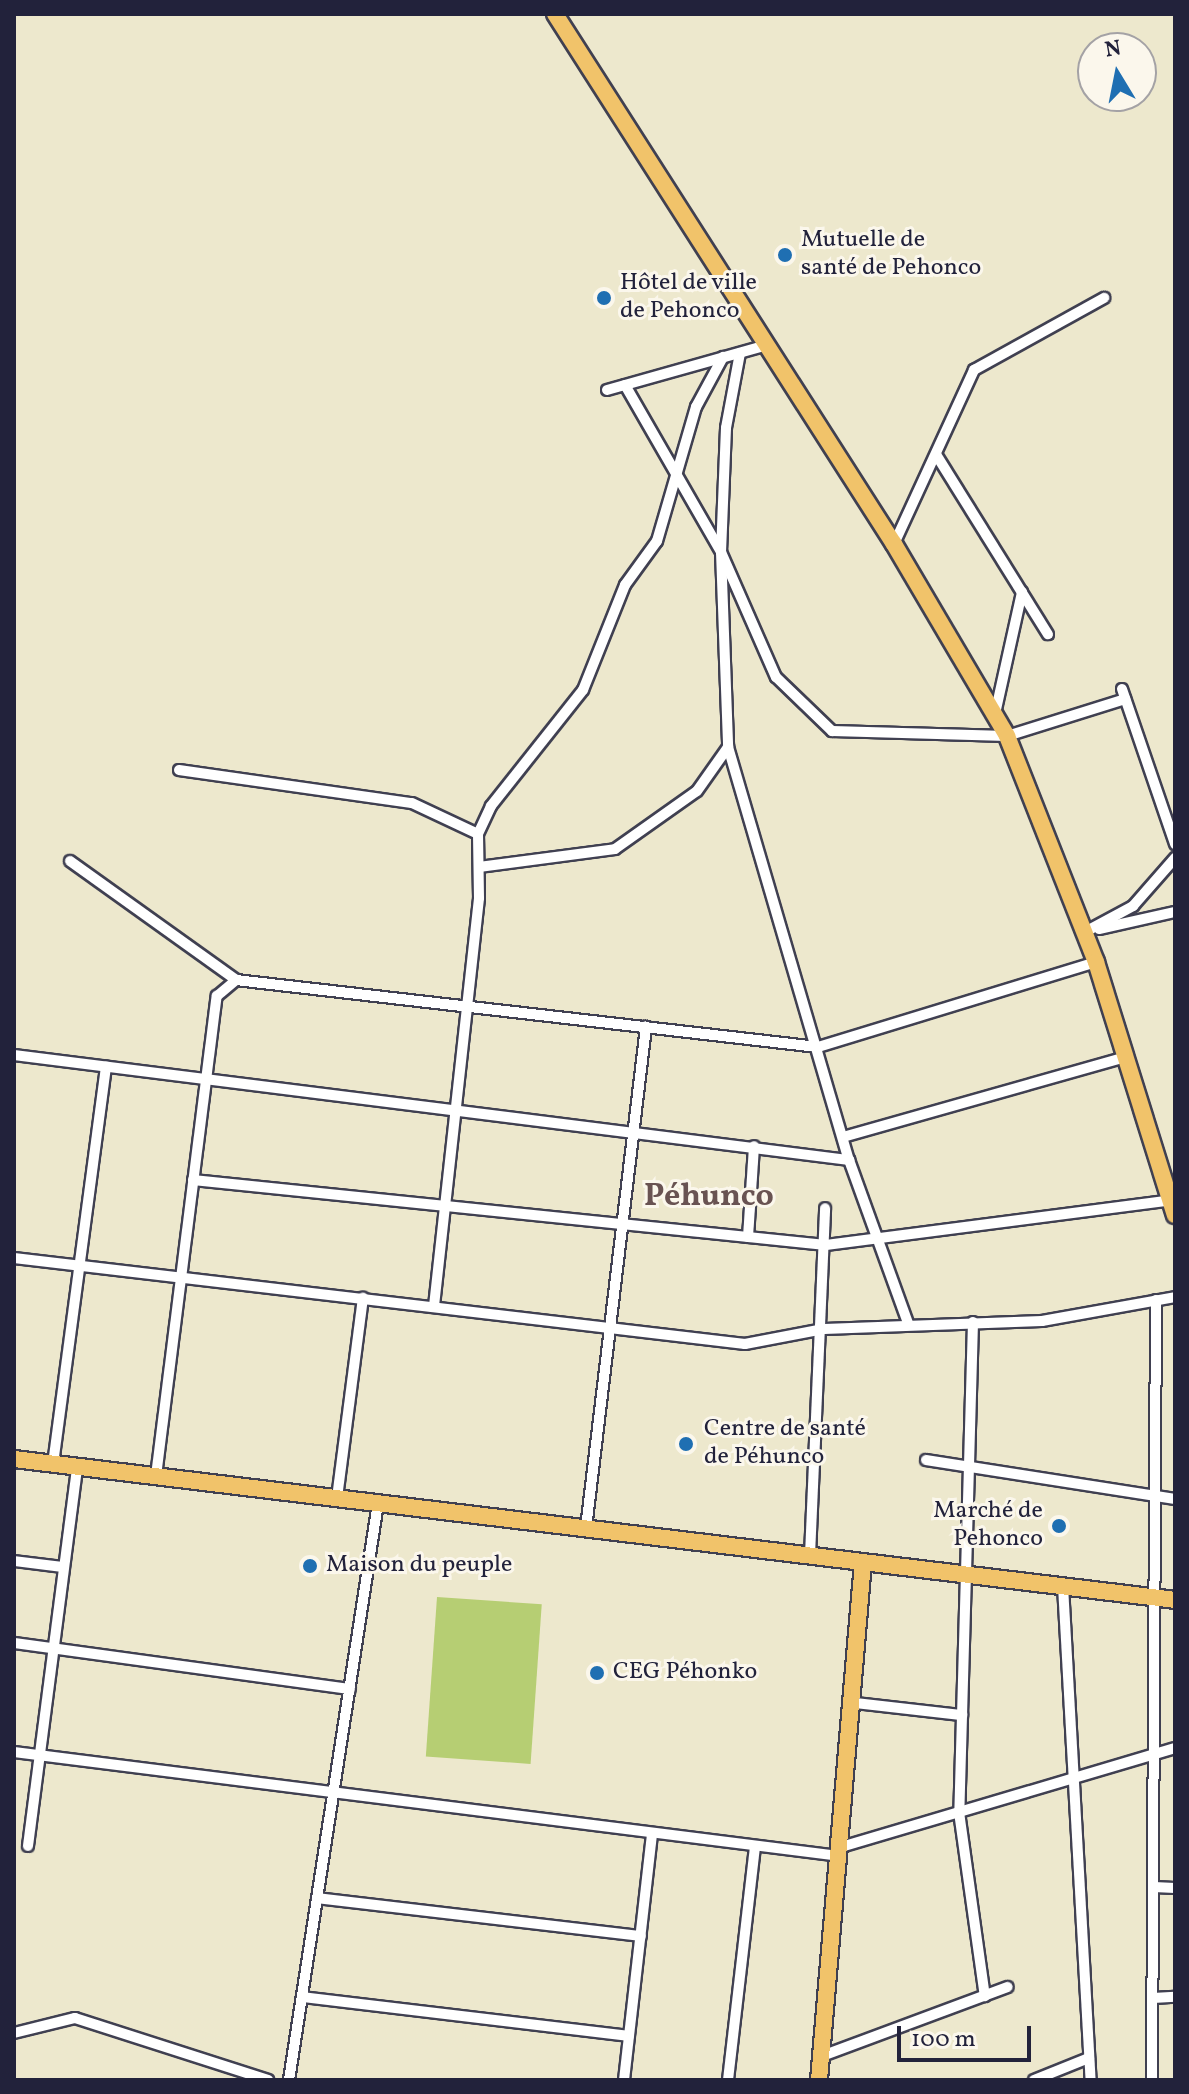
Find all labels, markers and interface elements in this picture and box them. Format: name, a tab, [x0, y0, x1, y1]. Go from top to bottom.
north arrow	[1077, 32, 1157, 112]
text: N	[1103, 33, 1124, 66]
place label: Mutuelle de santé de Pehonco	[801, 227, 981, 283]
marker: Mutuelle de santé de Pehonco	[776, 246, 794, 264]
place label: Hôtel de ville de Pehonco	[620, 270, 758, 326]
marker: Hôtel de ville de Pehonco	[595, 289, 613, 307]
district label: Péhunco	[644, 1178, 774, 1216]
place label: Centre de santé de Péhunco	[704, 1416, 866, 1472]
marker: Centre de santé de Péhunco	[675, 1433, 697, 1455]
place label: Marché de Pehonco	[933, 1498, 1043, 1554]
marker: Marché de Pehonco	[1050, 1517, 1068, 1535]
place label: Maison du peuple	[326, 1552, 512, 1580]
marker: Maison du peuple	[301, 1557, 319, 1575]
place label: CEG Péhonko	[613, 1659, 757, 1687]
marker: CEG Péhonko	[588, 1664, 606, 1682]
scale bar	[901, 2010, 1035, 2060]
text: 100 m	[911, 2023, 976, 2057]

